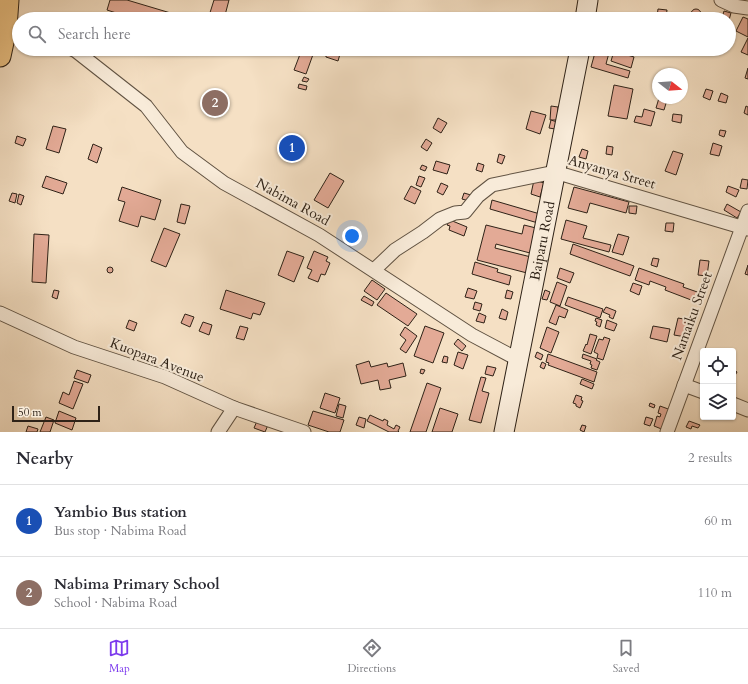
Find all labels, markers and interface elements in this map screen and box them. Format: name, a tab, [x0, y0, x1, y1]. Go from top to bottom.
search box	[12, 12, 736, 56]
icon: search	[26, 23, 48, 45]
text: Search here	[58, 24, 131, 44]
north arrow	[652, 68, 688, 104]
pin: 2	[202, 88, 228, 118]
pin: 1	[279, 133, 305, 163]
street label: Anyanya Street	[566, 150, 659, 194]
street label: Nabima Road	[253, 174, 334, 230]
street label: Baiparu Road	[525, 199, 559, 282]
your location	[342, 226, 362, 246]
street label: Namaiku Street	[667, 269, 717, 363]
street label: Kuopara Avenue	[107, 333, 207, 387]
map controls	[700, 348, 736, 420]
button: locate	[700, 348, 736, 384]
button: layers	[700, 384, 736, 420]
scale bar	[12, 404, 100, 423]
text: 50 m	[18, 405, 42, 420]
text: Nearby	[16, 447, 73, 470]
text: 2 results	[688, 449, 732, 467]
text: Yambio Bus station	[54, 502, 187, 522]
text: 1	[26, 512, 32, 530]
text: 60 m	[704, 512, 732, 530]
text: Bus stop · Nabima Road	[54, 522, 187, 540]
text: Nabima Primary School	[54, 574, 220, 594]
text: 2	[26, 584, 32, 602]
text: 110 m	[698, 584, 732, 602]
text: School · Nabima Road	[54, 594, 177, 612]
tab: Map	[108, 637, 130, 676]
tab: Directions	[347, 637, 396, 676]
tab: Saved	[613, 637, 640, 676]

